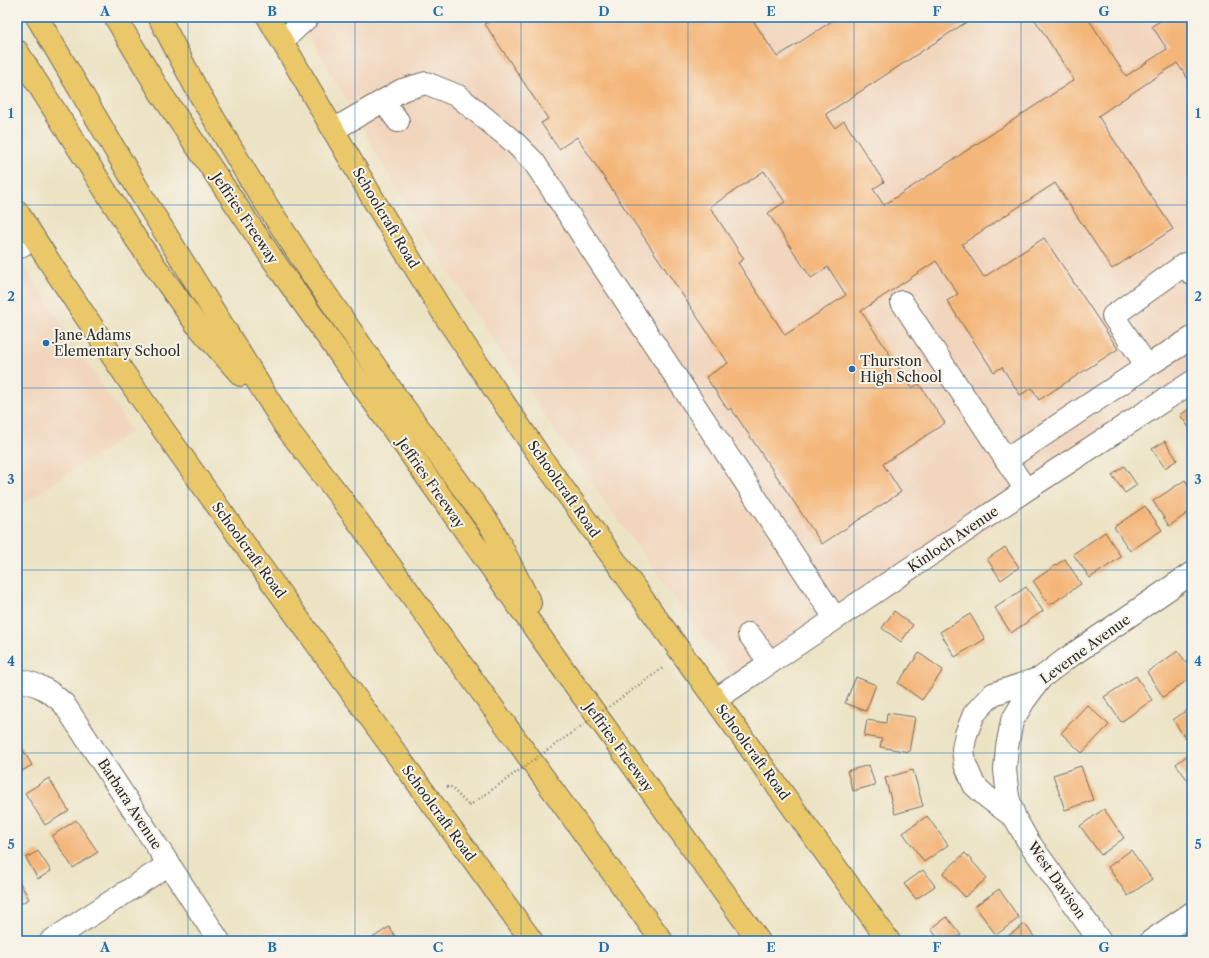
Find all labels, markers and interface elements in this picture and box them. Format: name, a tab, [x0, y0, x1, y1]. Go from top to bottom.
text: A	[99, 3, 111, 19]
text: B	[267, 3, 277, 19]
text: C	[433, 3, 443, 19]
text: D	[598, 3, 610, 19]
text: E	[766, 3, 776, 19]
text: F	[933, 3, 942, 19]
text: G	[1098, 3, 1110, 19]
text: 1	[8, 105, 14, 121]
text: 1	[1195, 105, 1201, 121]
street label: Schoolcraft Road	[349, 164, 423, 272]
street label: Jeffries Freeway	[207, 167, 282, 267]
text: 2	[7, 288, 15, 304]
text: 2	[1194, 288, 1202, 304]
place label: Jane Adams Elementary School	[52, 326, 180, 360]
marker: Jane Adams Elementary School	[41, 338, 51, 348]
place label: Thurston High School	[860, 352, 942, 386]
marker: Thurston High School	[847, 364, 857, 374]
street label: Jeffries Freeway	[392, 433, 469, 532]
street label: Schoolcraft Road	[524, 437, 604, 541]
text: 3	[7, 471, 15, 487]
text: 3	[1194, 471, 1202, 487]
street label: Schoolcraft Road	[208, 498, 290, 602]
street label: Kinloch Avenue	[904, 502, 1002, 576]
street label: Leverne Avenue	[1036, 610, 1134, 688]
text: 4	[7, 653, 15, 669]
text: 4	[1194, 653, 1202, 669]
street label: Jeffries Freeway	[579, 697, 658, 795]
street label: Schoolcraft Road	[712, 700, 794, 804]
street label: Barbara Avenue	[94, 755, 166, 853]
street label: Schoolcraft Road	[398, 761, 480, 865]
text: 5	[7, 836, 15, 852]
text: 5	[1194, 836, 1202, 852]
street label: West Davison	[1023, 837, 1090, 922]
text: A	[99, 939, 111, 955]
text: B	[267, 939, 277, 955]
text: C	[433, 939, 443, 955]
text: D	[598, 939, 610, 955]
text: E	[766, 939, 776, 955]
text: F	[933, 939, 942, 955]
text: G	[1098, 939, 1110, 955]

